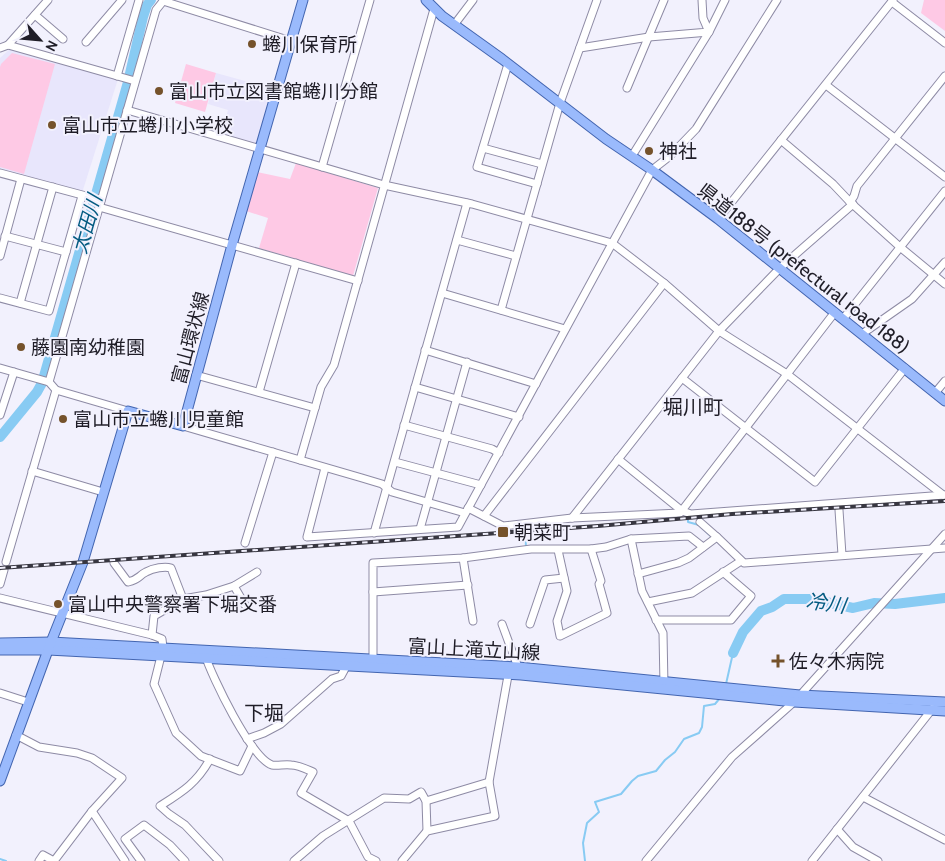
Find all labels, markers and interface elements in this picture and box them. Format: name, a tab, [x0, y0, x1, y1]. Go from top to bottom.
north arrow	[15, 15, 65, 65]
place label: 蜷川保育所	[262, 33, 357, 56]
text: N	[41, 37, 62, 54]
marker: 蜷川保育所	[246, 38, 258, 50]
place label: 富山市立図書館蜷川分館	[169, 80, 378, 103]
marker: 富山市立図書館蜷川分館	[153, 85, 165, 97]
place label: 富山市立蜷川小学校	[62, 114, 233, 137]
marker: 富山市立蜷川小学校	[46, 119, 58, 131]
place label: 神社	[659, 140, 697, 163]
marker: 神社	[643, 145, 655, 157]
street label: 県道188号 (prefectural road 188)	[693, 179, 914, 358]
water label: 太田川	[67, 190, 107, 256]
street label: 富山環状線	[167, 289, 214, 387]
place label: 藤園南幼稚園	[31, 336, 145, 359]
marker: 藤園南幼稚園	[15, 341, 27, 353]
district label: 堀川町	[663, 395, 723, 419]
place label: 富山市立蜷川児童館	[73, 408, 244, 431]
marker: 富山市立蜷川児童館	[57, 413, 69, 425]
place label: 朝菜町	[514, 521, 571, 544]
marker: 朝菜町	[496, 525, 510, 539]
water label: 冷川	[805, 588, 849, 618]
place label: 富山中央警察署下堀交番	[68, 593, 277, 616]
marker: 富山中央警察署下堀交番	[52, 598, 64, 610]
street label: 富山上滝立山線	[407, 635, 541, 664]
place label: 佐々木病院	[789, 650, 884, 673]
marker: 佐々木病院	[771, 654, 785, 668]
district label: 下堀	[244, 701, 284, 725]

